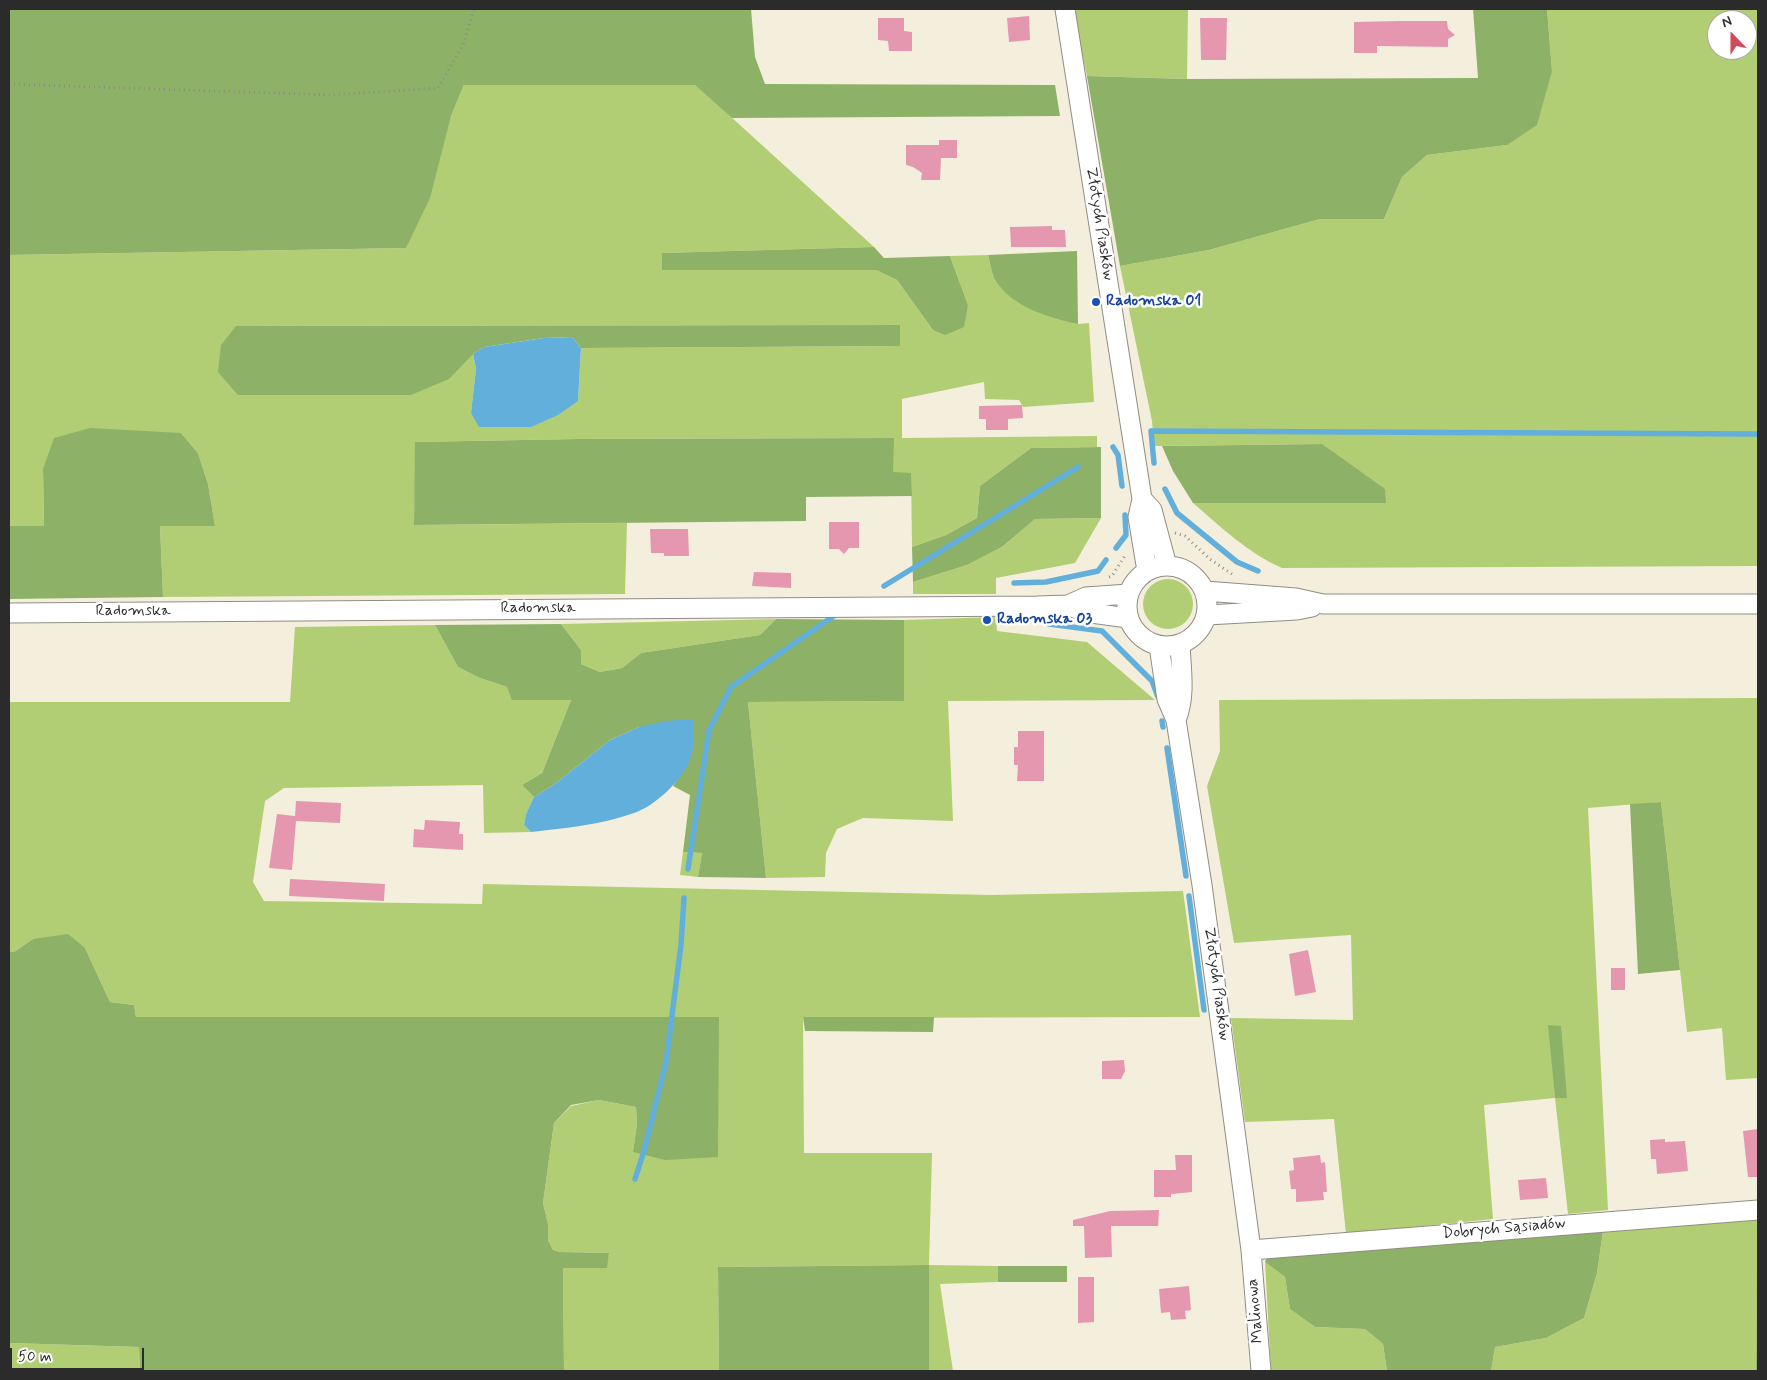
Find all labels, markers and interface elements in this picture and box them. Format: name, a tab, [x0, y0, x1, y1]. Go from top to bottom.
north arrow	[1707, 10, 1757, 60]
text: N	[1719, 12, 1734, 32]
street label: Złotych Piasków	[1081, 166, 1117, 282]
place label: Radomska 01	[1106, 292, 1201, 312]
marker: Radomska 01	[1090, 296, 1102, 308]
street label: Radomska	[500, 599, 576, 619]
street label: Radomska	[95, 602, 171, 622]
place label: Radomska 03	[997, 610, 1092, 630]
marker: Radomska 03	[981, 614, 993, 626]
street label: Złotych Piasków	[1199, 926, 1233, 1042]
street label: Dobrych Sąsiadów	[1442, 1214, 1566, 1244]
street label: Malinowa	[1244, 1278, 1268, 1344]
scale bar	[12, 1338, 146, 1370]
text: 50 m	[18, 1347, 52, 1367]

